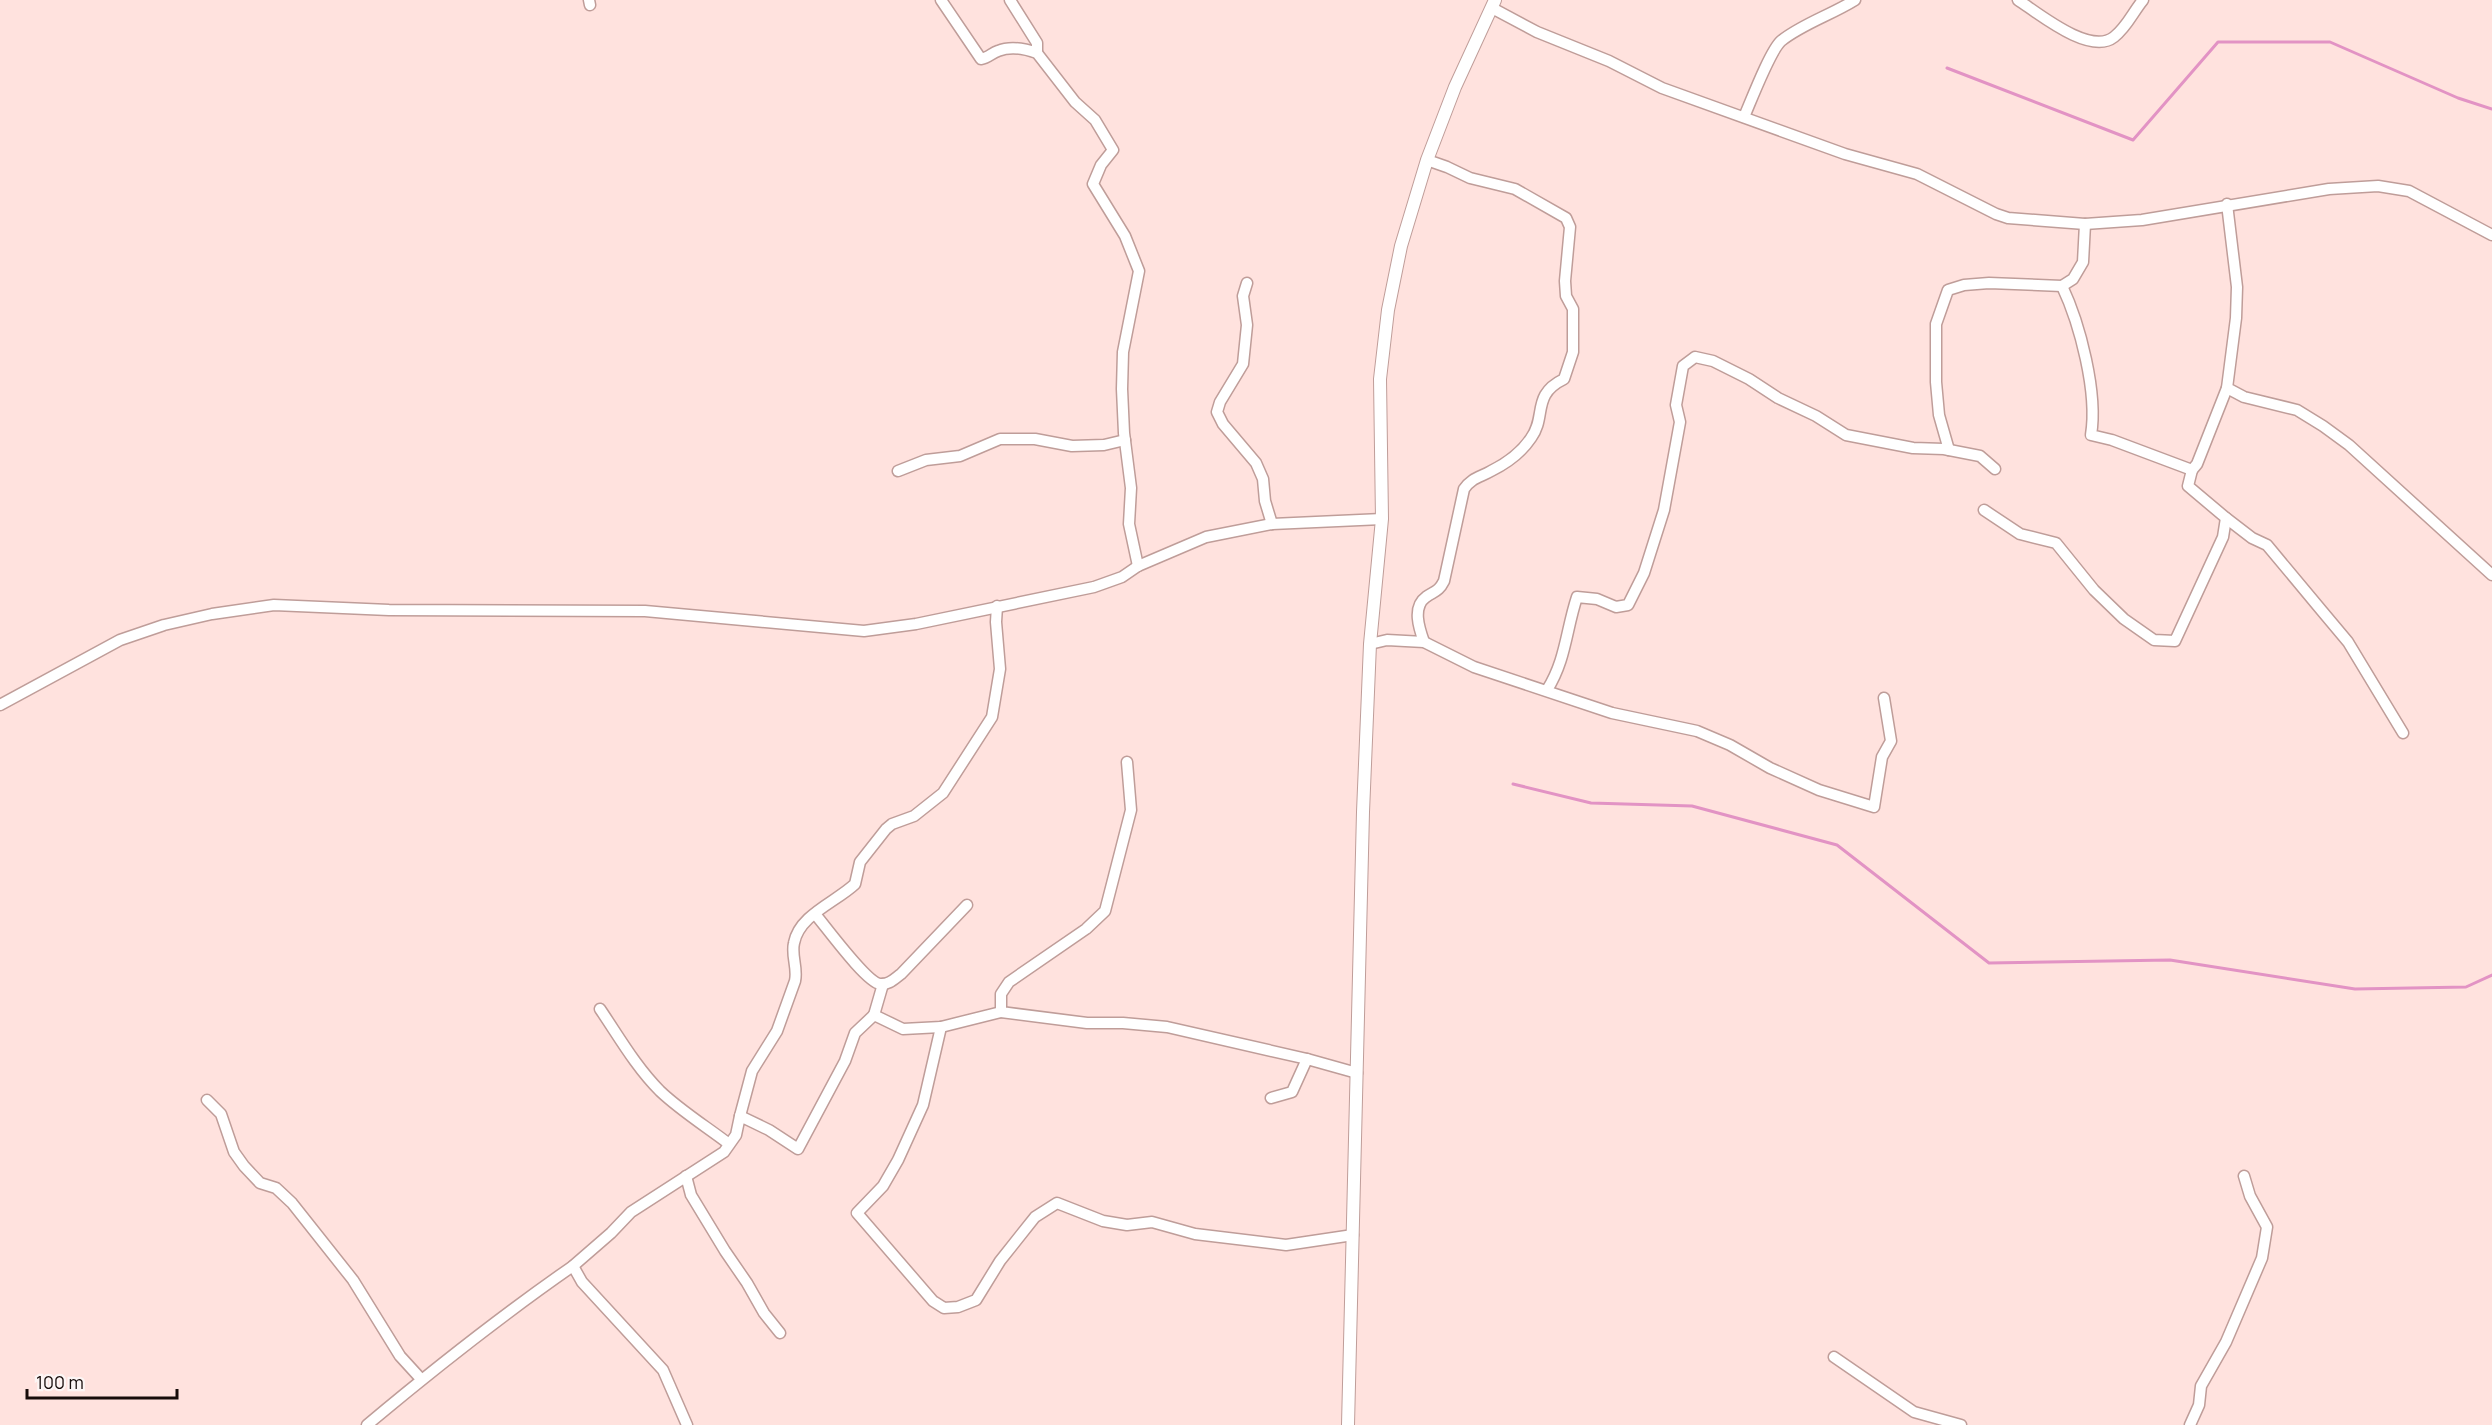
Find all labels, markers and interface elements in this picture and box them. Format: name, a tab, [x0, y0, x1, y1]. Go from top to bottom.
scale bar	[27, 1362, 177, 1400]
text: 100 m	[36, 1370, 84, 1394]

